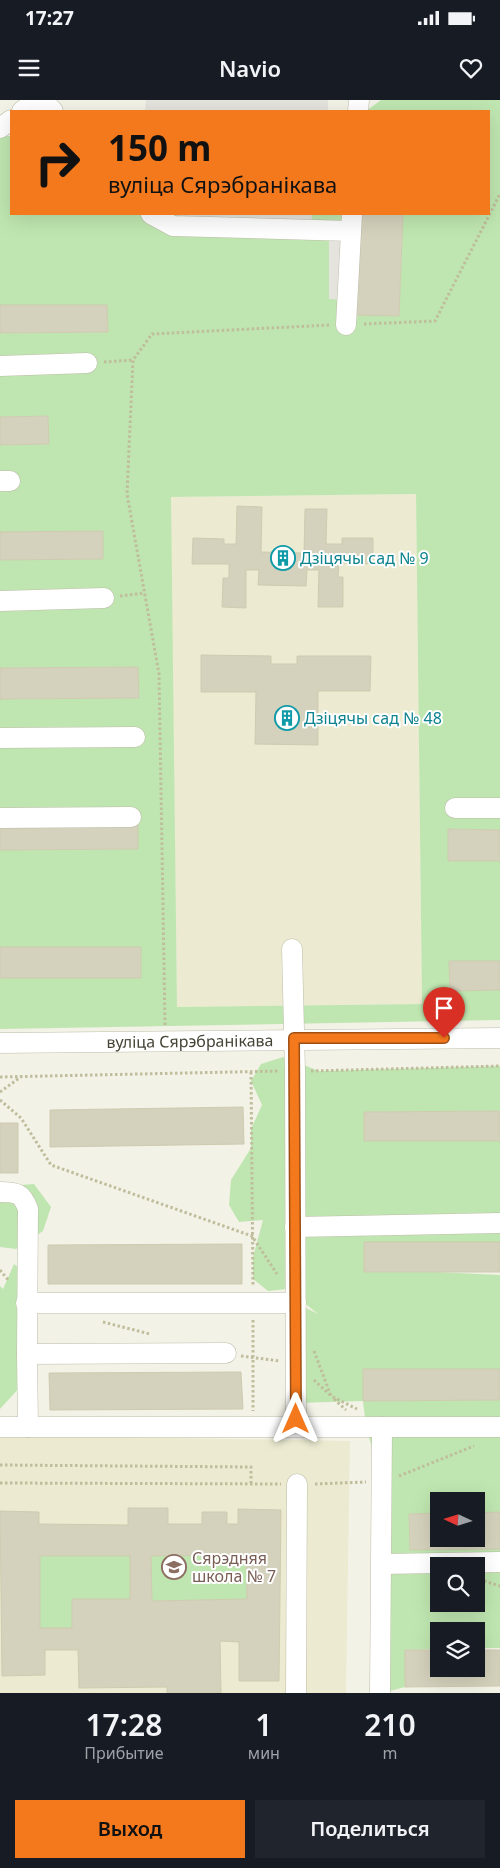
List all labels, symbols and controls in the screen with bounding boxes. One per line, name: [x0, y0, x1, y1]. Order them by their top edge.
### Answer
text: 17:27: [25, 5, 74, 31]
text: Navio: [219, 53, 281, 83]
icon: menu: [15, 54, 43, 82]
icon: heart: [457, 54, 485, 82]
text: 150 m: [108, 124, 211, 171]
icon: right: [25, 130, 90, 195]
text: вуліца Сярэбранікава: [108, 169, 337, 199]
building icon: Дзіцячы сад № 9: [270, 545, 296, 571]
place label: Дзіцячы сад № 9: [300, 547, 429, 569]
building icon: Дзіцячы сад № 48: [274, 705, 300, 731]
place label: Дзіцячы сад № 48: [304, 707, 442, 729]
pin: [423, 987, 465, 1038]
icon: arrive: [430, 994, 458, 1022]
street label: вуліца Сярэбранікава: [106, 1029, 274, 1053]
position arrow: [269, 1392, 321, 1444]
north arrow: [430, 1492, 485, 1548]
map controls: [430, 1492, 485, 1677]
place label: Сярэдняя школа № 7: [192, 1547, 276, 1587]
school or university icon: Сярэдняя школа № 7: [161, 1554, 187, 1580]
button: search: [430, 1557, 485, 1612]
button: layers: [430, 1622, 485, 1677]
text: 17:28: [85, 1704, 162, 1745]
text: 1: [255, 1704, 272, 1745]
text: 210: [364, 1704, 416, 1745]
text: Прибытие: [84, 1742, 164, 1764]
text: мин: [248, 1742, 280, 1764]
text: m: [382, 1742, 397, 1764]
button: Выход: [15, 1800, 245, 1858]
button: Поделиться: [255, 1800, 485, 1858]

